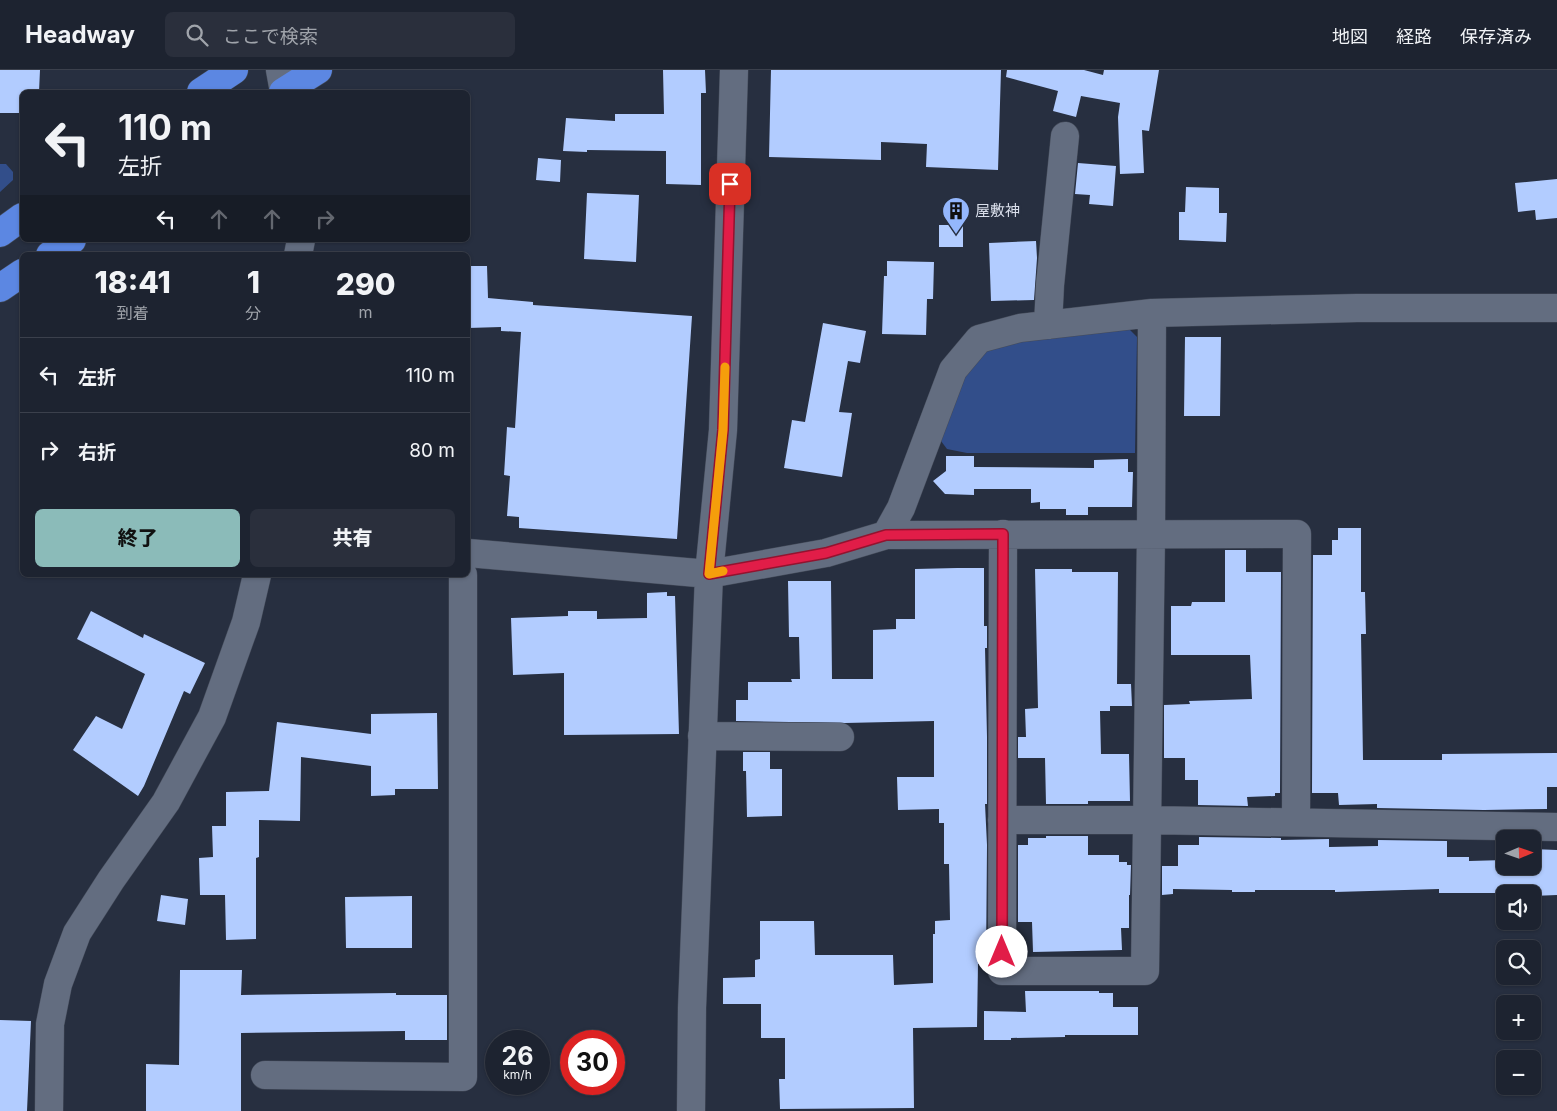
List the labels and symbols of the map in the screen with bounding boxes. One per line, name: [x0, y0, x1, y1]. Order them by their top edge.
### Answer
pin: [709, 163, 751, 205]
building icon: 屋敷神: [941, 196, 971, 235]
place label: 屋敷神: [975, 201, 1020, 220]
north arrow: [1496, 830, 1541, 875]
position arrow: [975, 925, 1027, 977]
speed limit sign: 30: [560, 1030, 625, 1095]

